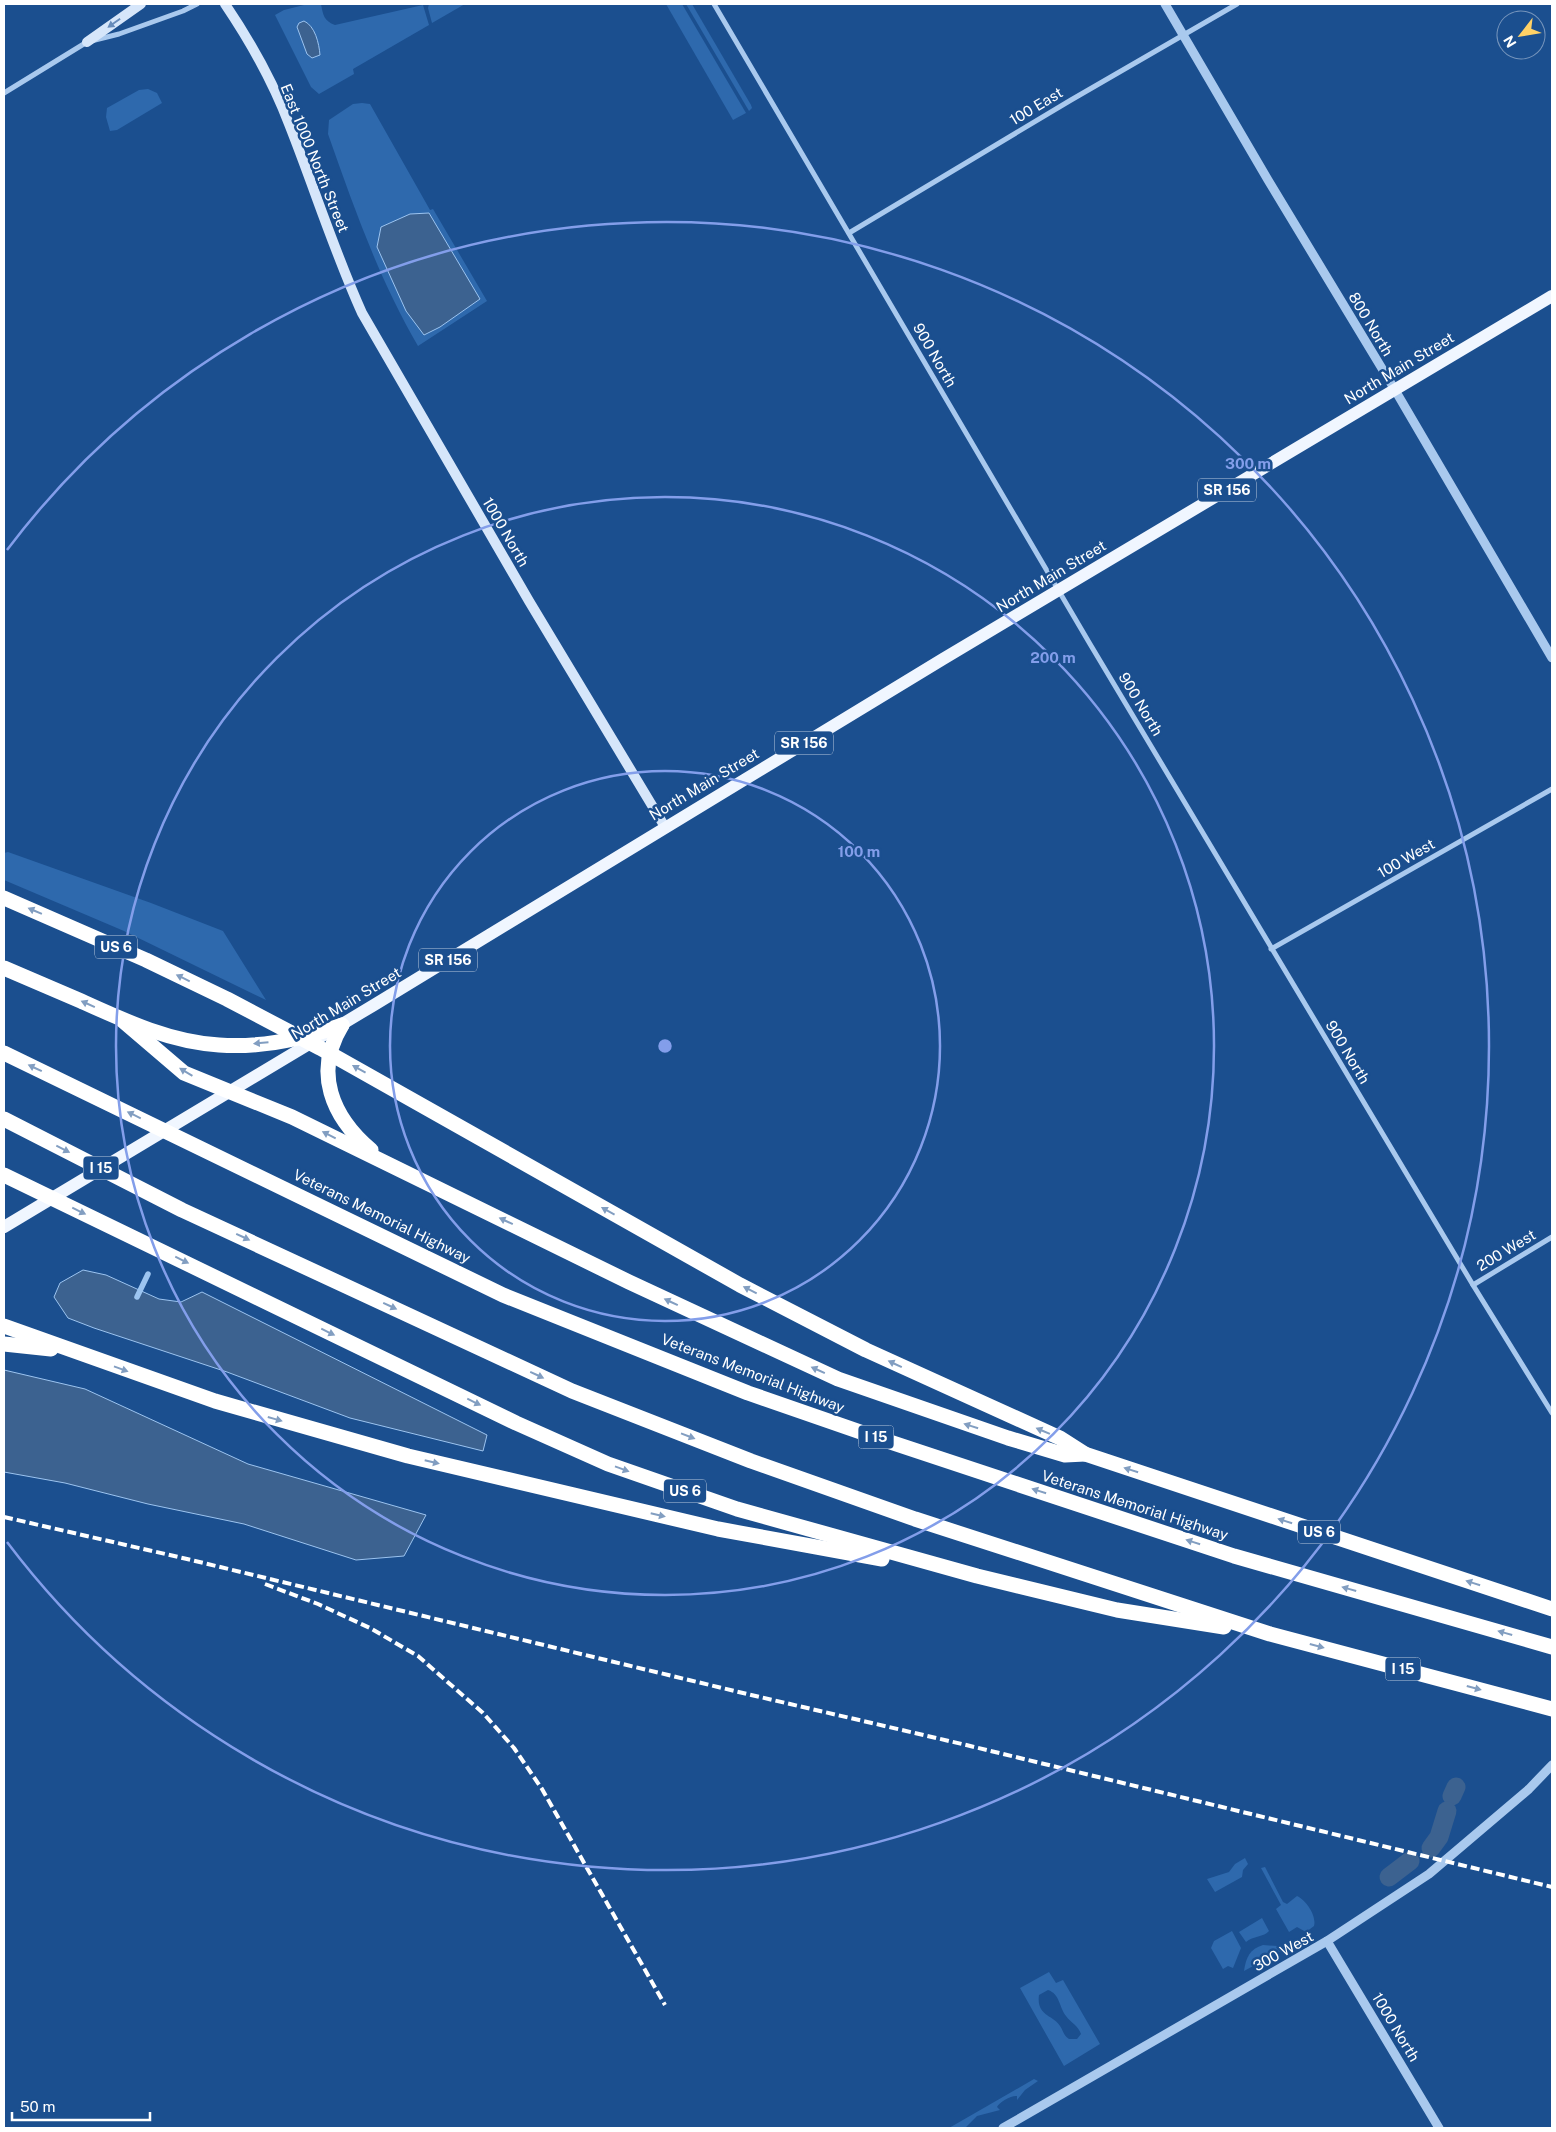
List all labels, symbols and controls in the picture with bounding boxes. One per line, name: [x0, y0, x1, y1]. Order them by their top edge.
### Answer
north arrow: [1496, 10, 1546, 60]
one-way arrow: [108, 18, 121, 28]
text: N: [1500, 33, 1520, 51]
street label: East 1000 North Street: [277, 81, 353, 235]
street label: 100 East: [1006, 84, 1066, 128]
street label: 800 North: [1345, 289, 1397, 359]
street label: 900 North: [910, 320, 960, 390]
street label: North Main Street: [1341, 328, 1457, 407]
text: 300 m: [1225, 455, 1271, 472]
road number: SR 156: [1198, 478, 1256, 502]
street label: 1000 North: [479, 494, 533, 570]
street label: North Main Street: [993, 536, 1109, 615]
text: 200 m: [1030, 649, 1076, 666]
street label: 900 North: [1115, 669, 1167, 739]
road number: SR 156: [775, 731, 833, 754]
street label: North Main Street: [646, 744, 762, 823]
street label: 100 West: [1374, 835, 1438, 881]
text: 100 m: [838, 843, 880, 860]
one-way arrow: [27, 907, 42, 915]
road number: US 6: [95, 936, 137, 959]
road number: SR 156: [419, 948, 477, 972]
street label: North Main Street: [288, 963, 404, 1042]
one-way arrow: [176, 973, 190, 981]
one-way arrow: [81, 1000, 95, 1008]
street label: 900 North: [1322, 1017, 1374, 1087]
centre of rings: [656, 1037, 674, 1055]
one-way arrow: [252, 1039, 268, 1047]
one-way arrow: [28, 1064, 43, 1072]
one-way arrow: [352, 1065, 365, 1074]
one-way arrow: [179, 1068, 192, 1077]
one-way arrow: [127, 1111, 141, 1119]
one-way arrow: [321, 1131, 336, 1139]
one-way arrow: [56, 1145, 70, 1153]
road number: I 15: [84, 1156, 118, 1180]
street label: Veterans Memorial Highway: [291, 1166, 473, 1266]
one-way arrow: [72, 1207, 86, 1215]
one-way arrow: [601, 1207, 615, 1215]
one-way arrow: [499, 1217, 514, 1225]
street label: 200 West: [1473, 1226, 1539, 1274]
one-way arrow: [235, 1233, 250, 1242]
one-way arrow: [175, 1257, 189, 1265]
one-way arrow: [742, 1286, 757, 1294]
one-way arrow: [664, 1298, 678, 1306]
one-way arrow: [383, 1302, 397, 1310]
one-way arrow: [321, 1328, 335, 1336]
street label: Veterans Memorial Highway: [659, 1330, 847, 1416]
one-way arrow: [888, 1359, 902, 1367]
one-way arrow: [114, 1365, 129, 1373]
one-way arrow: [811, 1366, 825, 1374]
one-way arrow: [530, 1371, 544, 1379]
one-way arrow: [467, 1399, 481, 1407]
one-way arrow: [268, 1415, 283, 1423]
one-way arrow: [963, 1422, 978, 1429]
road number: I 15: [858, 1425, 894, 1448]
one-way arrow: [1036, 1426, 1050, 1434]
one-way arrow: [680, 1433, 695, 1440]
one-way arrow: [424, 1458, 439, 1466]
one-way arrow: [1123, 1465, 1138, 1473]
one-way arrow: [615, 1466, 630, 1473]
street label: Veterans Memorial Highway: [1040, 1467, 1230, 1543]
road number: US 6: [664, 1480, 706, 1502]
one-way arrow: [1031, 1487, 1046, 1495]
one-way arrow: [651, 1511, 666, 1519]
one-way arrow: [1278, 1516, 1293, 1524]
road number: US 6: [1298, 1520, 1340, 1544]
one-way arrow: [1186, 1538, 1201, 1546]
one-way arrow: [1465, 1579, 1480, 1586]
one-way arrow: [1342, 1584, 1357, 1592]
one-way arrow: [1498, 1629, 1513, 1637]
one-way arrow: [1310, 1642, 1325, 1650]
road number: I 15: [1386, 1658, 1420, 1680]
one-way arrow: [1467, 1684, 1482, 1692]
street label: 300 West: [1250, 1927, 1316, 1974]
street label: 1000 North: [1369, 1990, 1423, 2064]
scale bar: [12, 2090, 150, 2122]
text: 50 m: [20, 2098, 55, 2115]

